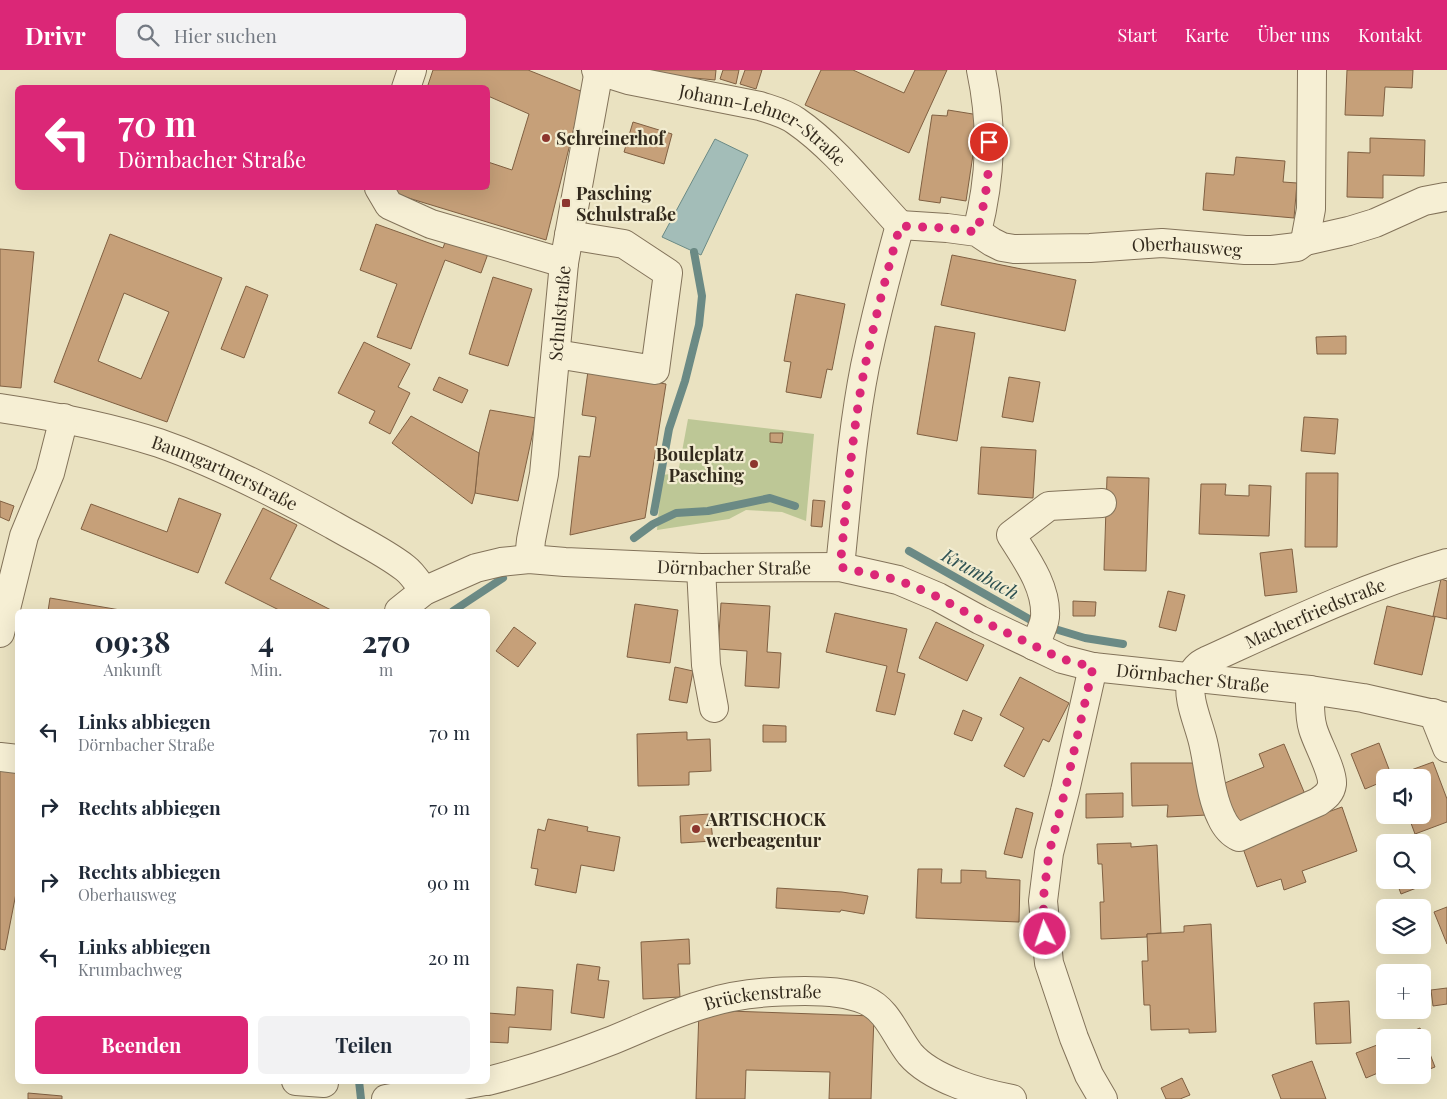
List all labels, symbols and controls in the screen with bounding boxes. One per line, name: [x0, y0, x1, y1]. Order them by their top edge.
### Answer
search box: [116, 13, 466, 58]
text: Drivr: [25, 19, 86, 51]
icon: search: [134, 21, 162, 49]
text: Hier suchen: [174, 22, 277, 48]
text: Start: [1117, 23, 1157, 47]
text: Karte: [1185, 23, 1229, 47]
text: Über uns: [1257, 23, 1330, 47]
text: Kontakt: [1358, 23, 1422, 47]
street label: Johann-Lehner-Straße: [676, 78, 852, 171]
text: 70 m: [118, 99, 196, 146]
icon: left: [35, 105, 100, 170]
pin: [968, 121, 1010, 163]
place label: Schreinerhof: [556, 126, 666, 150]
icon: arrive: [975, 128, 1003, 156]
marker: Schreinerhof: [540, 132, 552, 144]
text: Dörnbacher Straße: [118, 144, 306, 174]
place label: Pasching Schulstraße: [576, 181, 676, 226]
marker: Pasching Schulstraße: [560, 197, 572, 209]
street label: Oberhausweg: [1131, 231, 1244, 262]
street label: Schulstraße: [543, 264, 576, 362]
street label: Baumgartnerstraße: [149, 429, 302, 516]
place label: Bouleplatz Pasching: [656, 442, 744, 487]
marker: Bouleplatz Pasching: [748, 458, 760, 470]
water label: Krumbach: [937, 541, 1024, 605]
street label: Dörnbacher Straße: [656, 554, 811, 580]
street label: Macherfriedstraße: [1241, 572, 1389, 654]
text: 09:38: [94, 621, 171, 661]
text: 4: [258, 621, 274, 661]
text: 270: [362, 621, 411, 661]
street label: Dörnbacher Straße: [1115, 658, 1271, 698]
text: Ankunft: [103, 659, 162, 680]
text: Min.: [250, 659, 282, 680]
text: m: [379, 659, 393, 680]
text: Links abbiegen: [78, 708, 211, 734]
icon: left: [35, 718, 63, 746]
text: 70 m: [429, 719, 470, 745]
text: Dörnbacher Straße: [78, 734, 215, 755]
map controls: [1376, 769, 1431, 1084]
button: sound: [1376, 769, 1431, 824]
icon: right: [35, 793, 63, 821]
text: Rechts abbiegen: [78, 794, 221, 820]
text: 70 m: [429, 794, 470, 820]
place label: ARTISCHOCK werbeagentur: [705, 807, 827, 852]
marker: ARTISCHOCK werbeagentur: [690, 823, 702, 835]
button: search: [1376, 834, 1431, 889]
text: Rechts abbiegen: [78, 858, 221, 884]
icon: right: [35, 868, 63, 896]
text: 90 m: [427, 869, 470, 895]
text: Oberhausweg: [78, 884, 176, 905]
button: layers: [1376, 899, 1431, 954]
position arrow: [1018, 907, 1070, 959]
text: Links abbiegen: [78, 933, 211, 959]
icon: left: [35, 943, 63, 971]
text: 20 m: [428, 944, 470, 970]
text: Krumbachweg: [78, 959, 182, 980]
button: +: [1376, 964, 1431, 1019]
street label: Brückenstraße: [701, 979, 822, 1016]
button: Beenden: [35, 1016, 248, 1074]
button: Teilen: [258, 1016, 470, 1074]
button: −: [1376, 1029, 1431, 1084]

